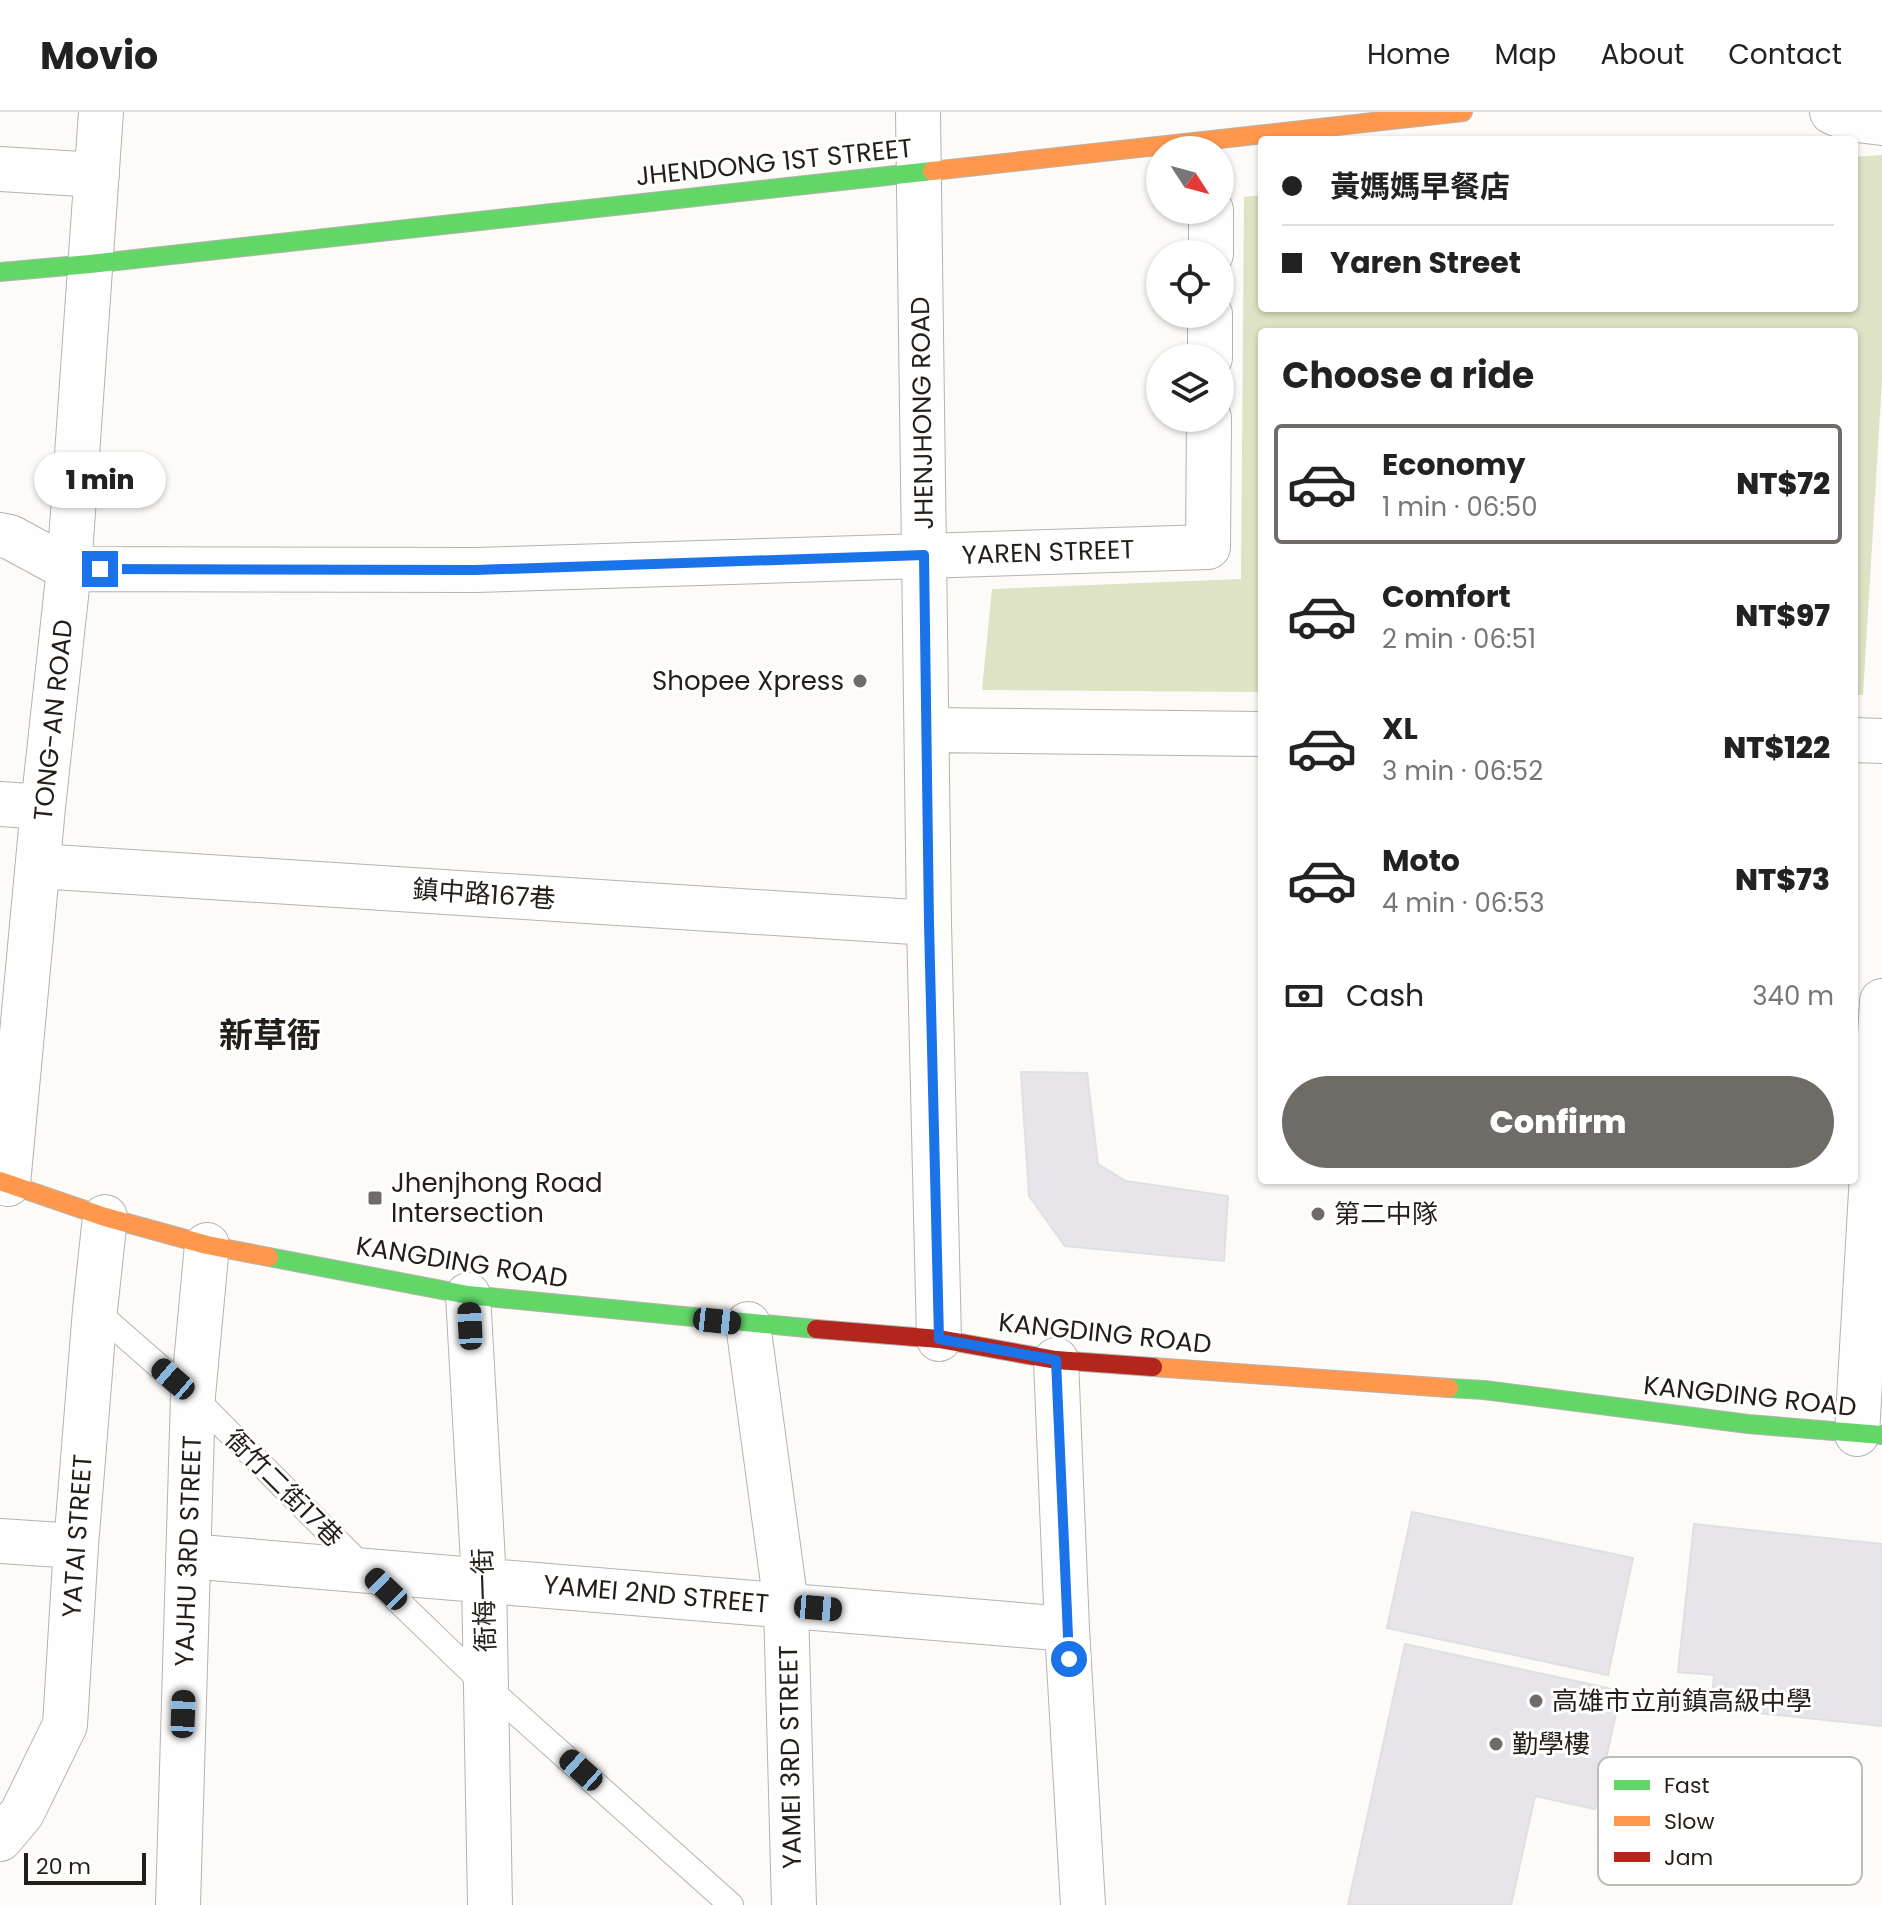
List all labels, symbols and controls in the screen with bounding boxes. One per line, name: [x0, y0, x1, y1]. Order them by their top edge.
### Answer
text: Movio: [40, 29, 158, 82]
text: Home: [1367, 35, 1450, 74]
text: Map: [1494, 35, 1556, 74]
text: About: [1600, 35, 1684, 74]
text: Contact: [1728, 35, 1842, 74]
street label: JHENDONG 1ST STREET: [634, 130, 914, 194]
north arrow: [1146, 136, 1234, 224]
map controls: [1146, 136, 1234, 432]
text: 黃媽媽早餐店: [1330, 165, 1510, 208]
button: locate: [1146, 240, 1234, 328]
text: Yaren Street: [1330, 241, 1521, 284]
street label: JHENJHONG ROAD: [902, 296, 942, 530]
button: layers: [1146, 344, 1234, 432]
text: Choose a ride: [1282, 350, 1534, 401]
text: Economy: [1382, 443, 1526, 486]
icon: car: [1286, 448, 1358, 520]
callout: 1 min: [34, 453, 166, 509]
text: 1 min: [66, 462, 134, 498]
text: NT$72: [1736, 462, 1830, 505]
text: 1 min · 06:50: [1382, 489, 1538, 525]
street label: YAREN STREET: [961, 531, 1135, 573]
route end: [82, 551, 118, 587]
text: Comfort: [1382, 575, 1511, 618]
icon: car: [1286, 580, 1358, 652]
text: NT$97: [1735, 594, 1830, 637]
street label: TONG-AN ROAD: [25, 618, 81, 822]
text: 2 min · 06:51: [1382, 621, 1536, 657]
place label: Shopee Xpress: [652, 663, 844, 699]
marker: Shopee Xpress: [851, 672, 869, 690]
text: XL: [1382, 707, 1418, 750]
icon: car: [1286, 712, 1358, 784]
text: NT$122: [1723, 726, 1830, 769]
text: 3 min · 06:52: [1382, 753, 1543, 789]
text: Moto: [1382, 839, 1460, 882]
icon: car: [1286, 844, 1358, 916]
text: NT$73: [1735, 858, 1830, 901]
street label: 鎮中路167巷: [411, 871, 557, 917]
text: 4 min · 06:53: [1382, 885, 1545, 921]
icon: cash: [1282, 974, 1326, 1018]
text: Cash: [1346, 974, 1424, 1017]
text: 340 m: [1752, 978, 1834, 1014]
district label: 新草衙: [219, 1011, 321, 1059]
button: Confirm: [1282, 1076, 1834, 1168]
place label: Jhenjhong Road Intersection: [391, 1165, 603, 1231]
marker: Jhenjhong Road Intersection: [366, 1189, 384, 1207]
place label: 第二中隊: [1334, 1196, 1438, 1232]
marker: 第二中隊: [1309, 1205, 1327, 1223]
street label: KANGDING ROAD: [354, 1227, 570, 1297]
car: [457, 1301, 483, 1351]
street label: KANGDING ROAD: [997, 1304, 1213, 1362]
car: [692, 1307, 742, 1335]
car: [147, 1354, 199, 1404]
street label: KANGDING ROAD: [1642, 1367, 1858, 1425]
street label: 衙竹二街17巷: [217, 1421, 351, 1555]
street label: YAJHU 3RD STREET: [166, 1435, 210, 1667]
street label: YATAI STREET: [53, 1453, 101, 1619]
street label: 衙梅一街: [464, 1547, 504, 1653]
car: [360, 1564, 412, 1614]
street label: YAMEI 2ND STREET: [542, 1566, 770, 1622]
car: [793, 1594, 843, 1622]
route start: [1051, 1641, 1087, 1677]
street label: YAMEI 3RD STREET: [770, 1645, 810, 1869]
place label: 高雄市立前鎮高級中學: [1552, 1683, 1812, 1719]
car: [170, 1690, 196, 1738]
marker: 高雄市立前鎮高級中學: [1527, 1692, 1545, 1710]
place label: 勤學樓: [1512, 1726, 1590, 1762]
marker: 勤學樓: [1487, 1735, 1505, 1753]
car: [555, 1745, 607, 1795]
legend: [1598, 1757, 1862, 1885]
text: Fast: [1664, 1770, 1709, 1801]
text: Slow: [1664, 1806, 1714, 1837]
text: Jam: [1664, 1842, 1713, 1873]
scale bar: [24, 1849, 146, 1885]
text: 20 m: [36, 1851, 91, 1882]

